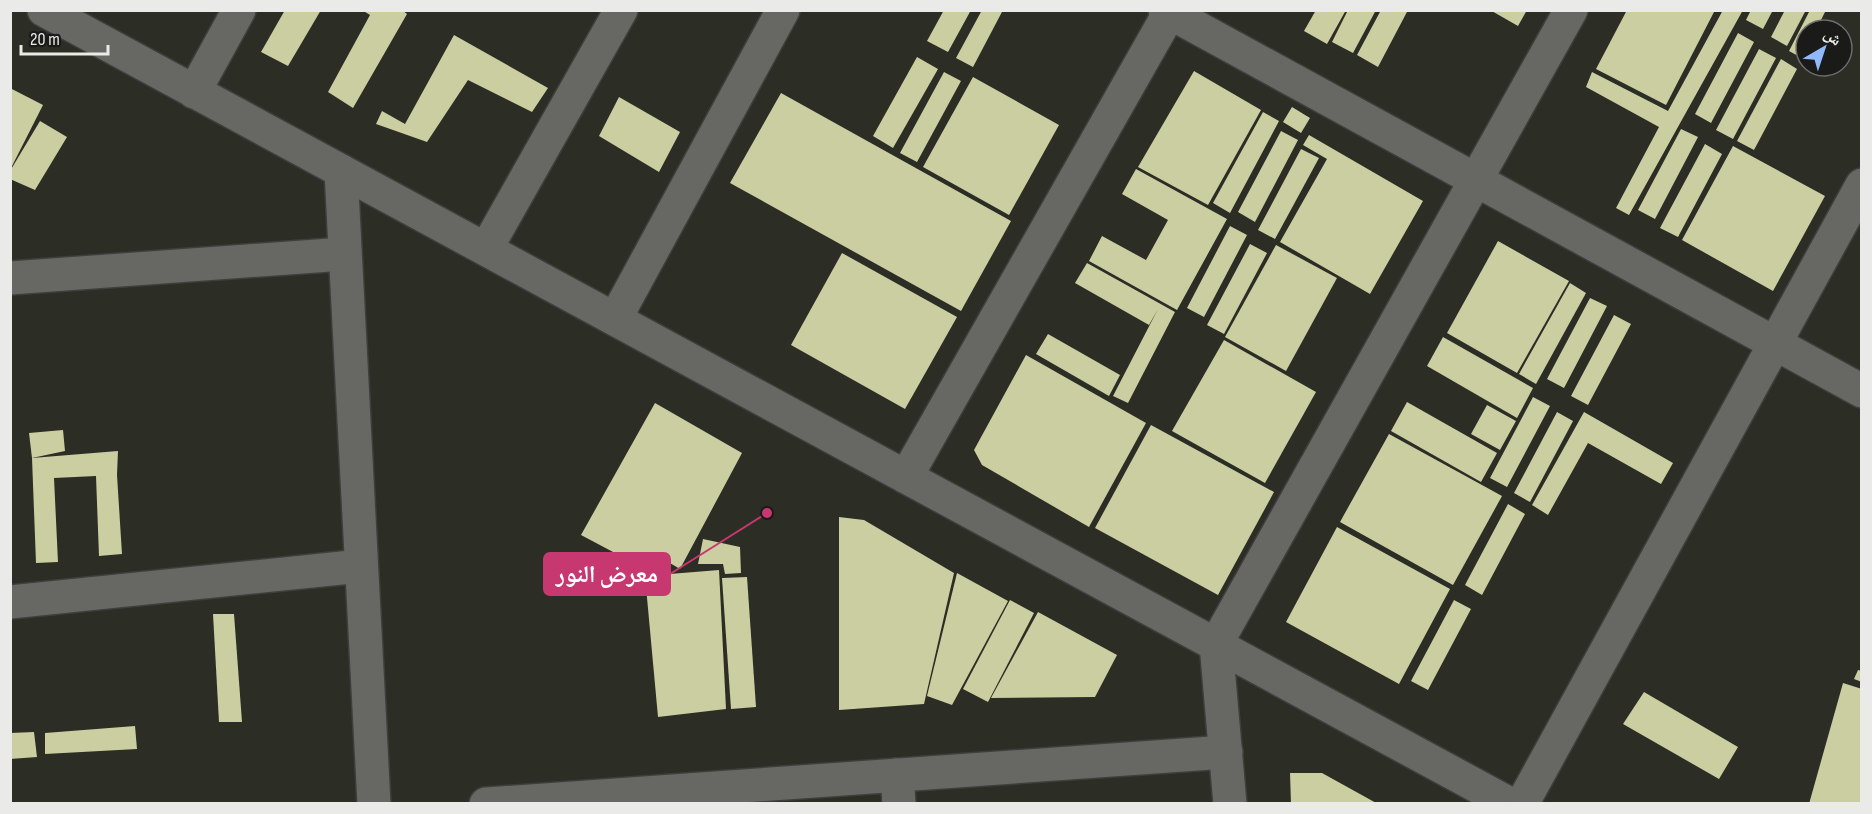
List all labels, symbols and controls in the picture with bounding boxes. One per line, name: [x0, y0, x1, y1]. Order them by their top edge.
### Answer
scale bar: [21, 18, 108, 56]
north arrow: [1794, 18, 1854, 78]
text: ش: [1820, 25, 1845, 50]
text: 20 m: [30, 29, 60, 50]
callout: معرض النور: [544, 553, 670, 595]
text: معرض النور: [555, 560, 658, 589]

